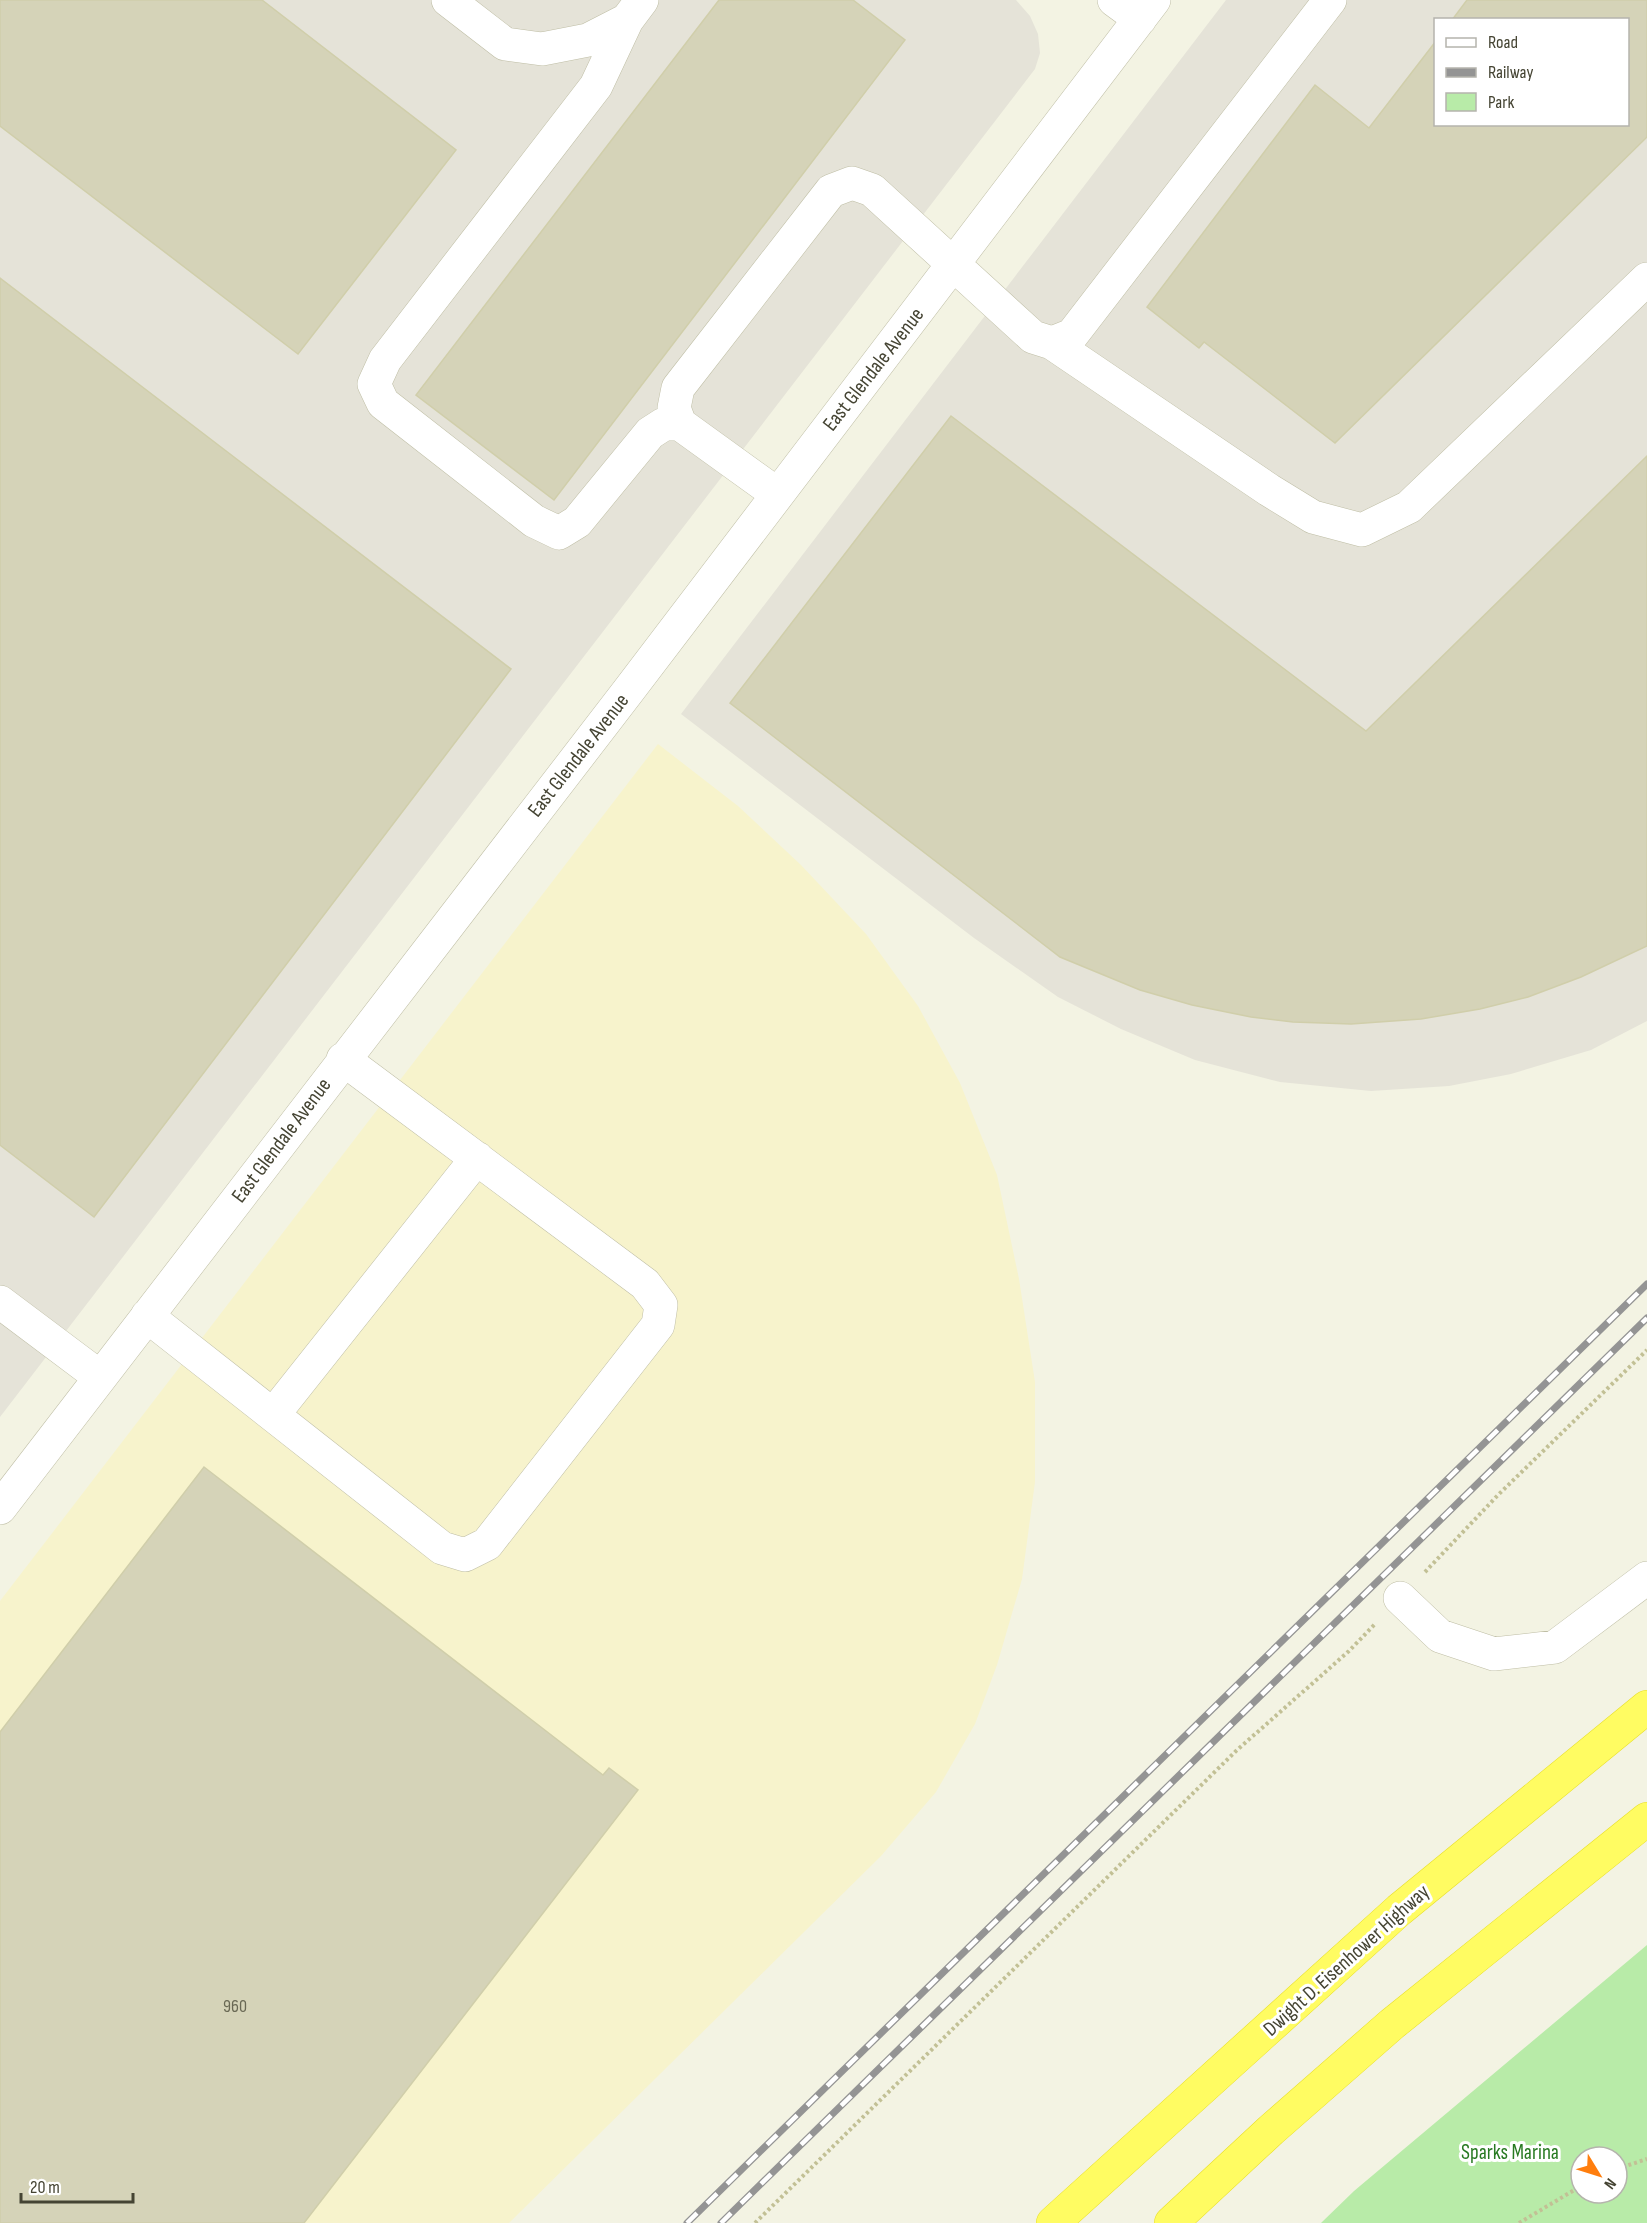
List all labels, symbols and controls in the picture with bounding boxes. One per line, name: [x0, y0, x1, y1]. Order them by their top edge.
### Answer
legend: [1434, 18, 1629, 126]
text: Road: [1488, 32, 1518, 53]
text: Railway: [1488, 62, 1533, 83]
text: Park: [1488, 92, 1514, 113]
street label: East Glendale Avenue: [818, 303, 929, 436]
street label: East Glendale Avenue: [523, 689, 634, 822]
street label: East Glendale Avenue: [226, 1073, 336, 1207]
street label: Dwight D. Eisenhower Highway: [1258, 1879, 1434, 2041]
house number: 960: [223, 1996, 247, 2017]
park label: Sparks Marina: [1461, 2140, 1559, 2165]
north arrow: [1569, 2145, 1629, 2205]
scale bar: [21, 2166, 134, 2204]
text: N: [1600, 2174, 1620, 2193]
text: 20 m: [30, 2177, 60, 2198]

